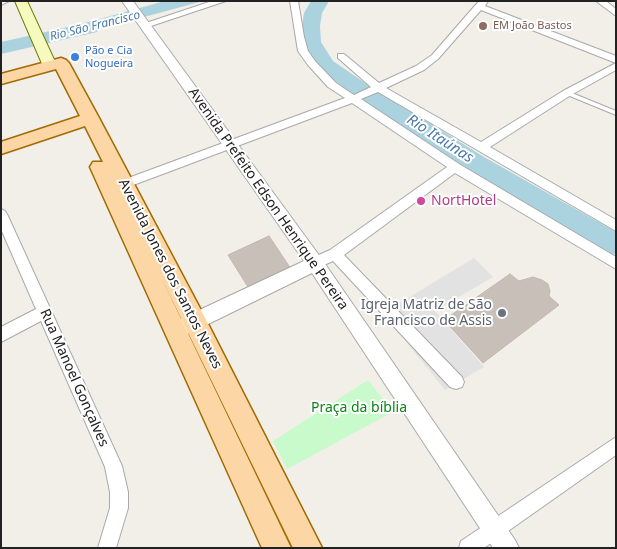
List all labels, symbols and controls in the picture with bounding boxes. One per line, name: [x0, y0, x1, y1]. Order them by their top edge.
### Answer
water label: Rio São Francisco: [48, 8, 142, 44]
place label: EM João Bastos: [493, 19, 572, 33]
marker: EM João Bastos: [477, 20, 489, 32]
place label: Pão e Cia Nogueira: [85, 44, 133, 70]
marker: Pão e Cia Nogueira: [69, 51, 81, 63]
street label: Avenida Prefeito Edson Henrique Pereira: [184, 85, 352, 313]
water label: Rio Itaúnas: [403, 111, 477, 167]
street label: Avenida Jones dos Santos Neves: [115, 176, 225, 372]
place label: NortHotel: [431, 193, 496, 209]
marker: NortHotel: [415, 195, 427, 207]
place label: Igreja Matriz de São Francisco de Assis: [361, 297, 492, 330]
street label: Rua Manoel Gonçalves: [36, 307, 112, 449]
marker: Igreja Matriz de São Francisco de Assis: [496, 307, 508, 319]
park label: Praça da bíblia: [311, 400, 407, 416]

